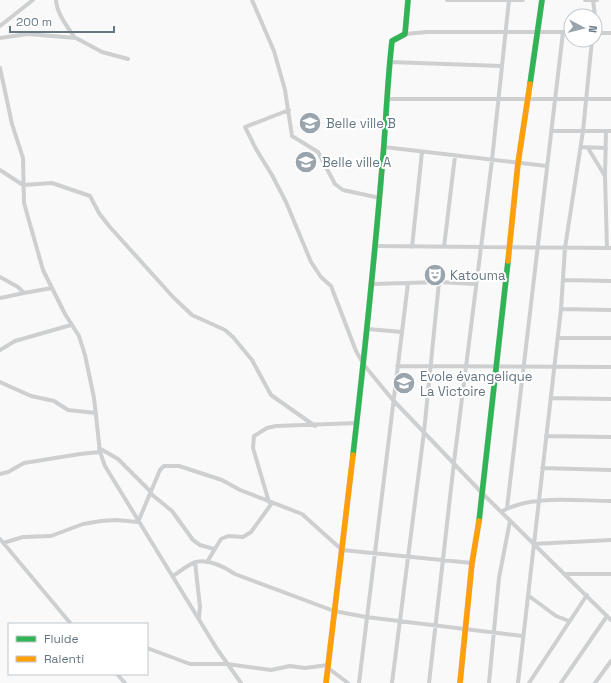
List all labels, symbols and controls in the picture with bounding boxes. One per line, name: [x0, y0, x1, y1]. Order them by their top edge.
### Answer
scale bar: [10, 8, 114, 34]
north arrow: [563, 8, 603, 48]
text: 200 m: [16, 14, 52, 30]
text: N: [586, 25, 600, 34]
school or university icon: Belle ville B: [297, 110, 323, 136]
place label: Belle ville B: [326, 115, 396, 132]
school or university icon: Belle ville A: [293, 149, 319, 175]
place label: Belle ville A: [322, 154, 391, 171]
theatre icon: Katouma: [422, 262, 448, 288]
place label: Katouma: [450, 267, 506, 284]
place label: Evole évangelique La Victoire: [420, 368, 532, 400]
school or university icon: Evole évangelique La Victoire: [391, 370, 417, 396]
legend: [8, 623, 148, 675]
text: Fluide: [44, 631, 79, 647]
text: Ralenti: [44, 651, 84, 667]

